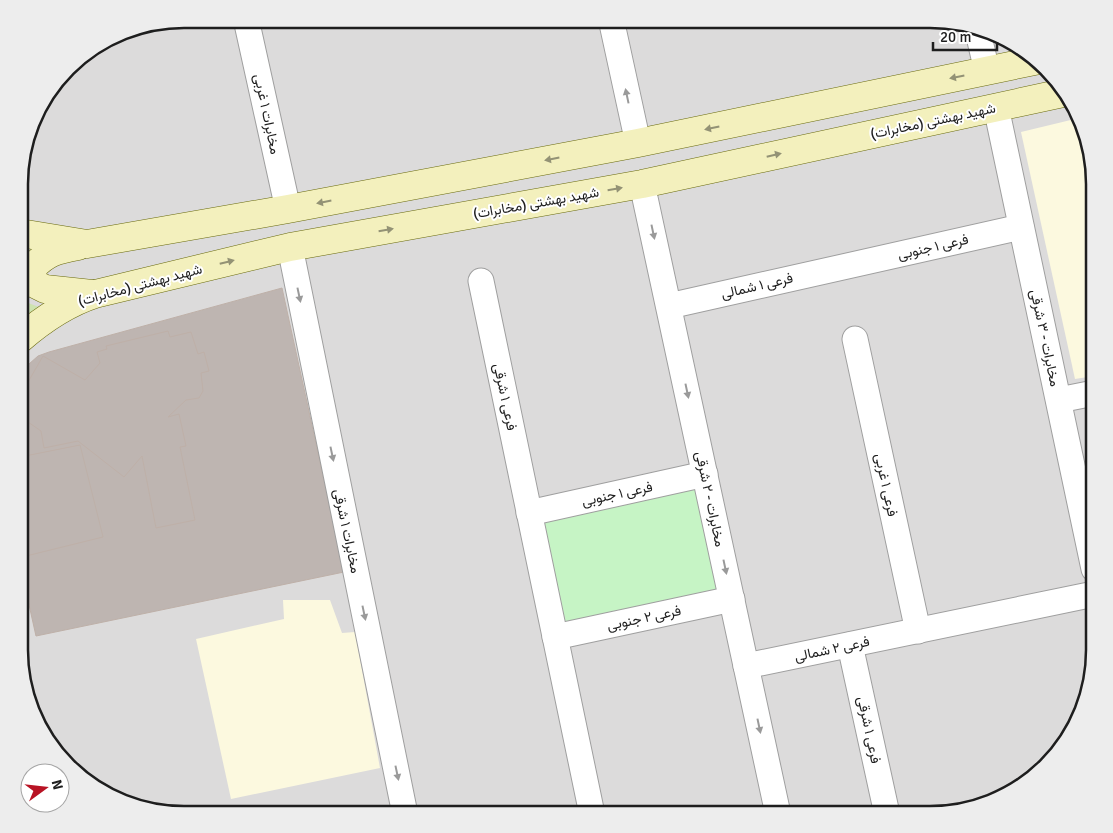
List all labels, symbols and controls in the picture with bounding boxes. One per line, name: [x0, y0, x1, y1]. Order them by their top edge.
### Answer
scale bar: [933, 20, 997, 52]
text: 20 m: [940, 28, 971, 46]
street label: مخابرات ۱ غربی: [250, 72, 284, 156]
one-way arrow: [949, 73, 964, 81]
one-way arrow: [623, 88, 631, 104]
street label: شهید بهشتی (مخابرات): [869, 99, 997, 143]
one-way arrow: [704, 124, 719, 132]
one-way arrow: [766, 151, 781, 159]
one-way arrow: [544, 156, 560, 164]
street label: شهید بهشتی (مخابرات): [472, 184, 600, 222]
one-way arrow: [607, 185, 623, 193]
one-way arrow: [315, 199, 331, 207]
one-way arrow: [649, 224, 657, 240]
one-way arrow: [378, 226, 393, 234]
street label: فرعی ۱ جنوبی: [896, 231, 970, 263]
one-way arrow: [219, 258, 234, 266]
street label: شهید بهشتی (مخابرات): [76, 260, 204, 310]
street label: فرعی ۱ شمالی: [719, 269, 795, 303]
one-way arrow: [296, 287, 304, 303]
street label: مخابرات - ۳ شرقی: [1026, 288, 1064, 388]
street label: فرعی ۱ شرقی: [490, 362, 520, 432]
one-way arrow: [683, 383, 691, 398]
one-way arrow: [328, 447, 336, 462]
street label: مخابرات - ۲ شرقی: [692, 450, 728, 548]
street label: فرعی ۱ غربی: [871, 452, 901, 518]
street label: فرعی ۱ جنوبی: [580, 478, 654, 510]
street label: مخابرات ۱ شرقی: [330, 487, 364, 575]
one-way arrow: [721, 559, 729, 574]
street label: فرعی ۲ جنوبی: [605, 602, 683, 634]
one-way arrow: [361, 606, 369, 622]
street label: فرعی ۲ شمالی: [793, 633, 871, 665]
street label: فرعی ۱ شرقی: [854, 695, 884, 765]
one-way arrow: [755, 718, 763, 733]
north arrow: [20, 763, 70, 813]
one-way arrow: [393, 765, 401, 780]
text: N: [48, 778, 67, 792]

